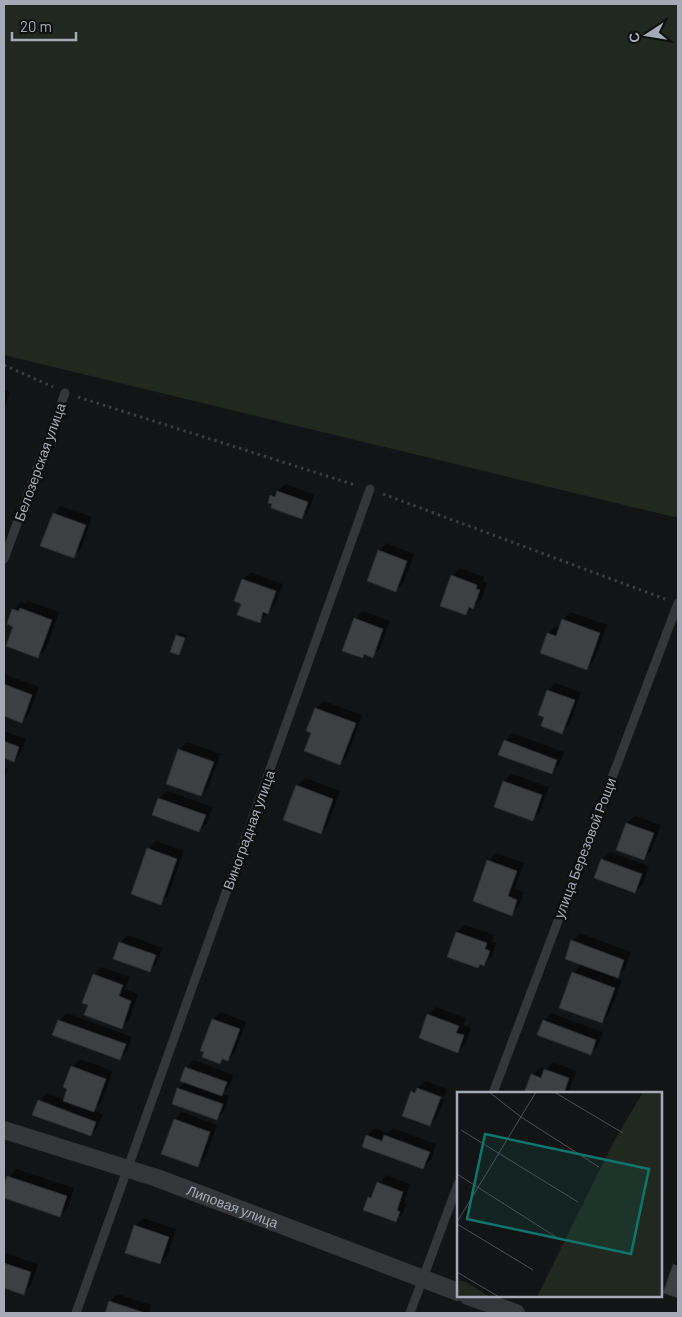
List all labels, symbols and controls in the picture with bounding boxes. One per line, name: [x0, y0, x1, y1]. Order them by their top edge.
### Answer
scale bar: [12, 10, 76, 42]
north arrow: [622, 10, 672, 60]
text: 20 m: [20, 17, 52, 35]
text: С: [624, 31, 643, 45]
street label: Белозерская улица: [10, 400, 69, 523]
street label: Виноградная улица: [219, 768, 278, 892]
street label: улица Березовой Рощи: [550, 775, 619, 920]
inset map: [457, 1092, 662, 1297]
street label: Липовая улица: [185, 1181, 281, 1231]

